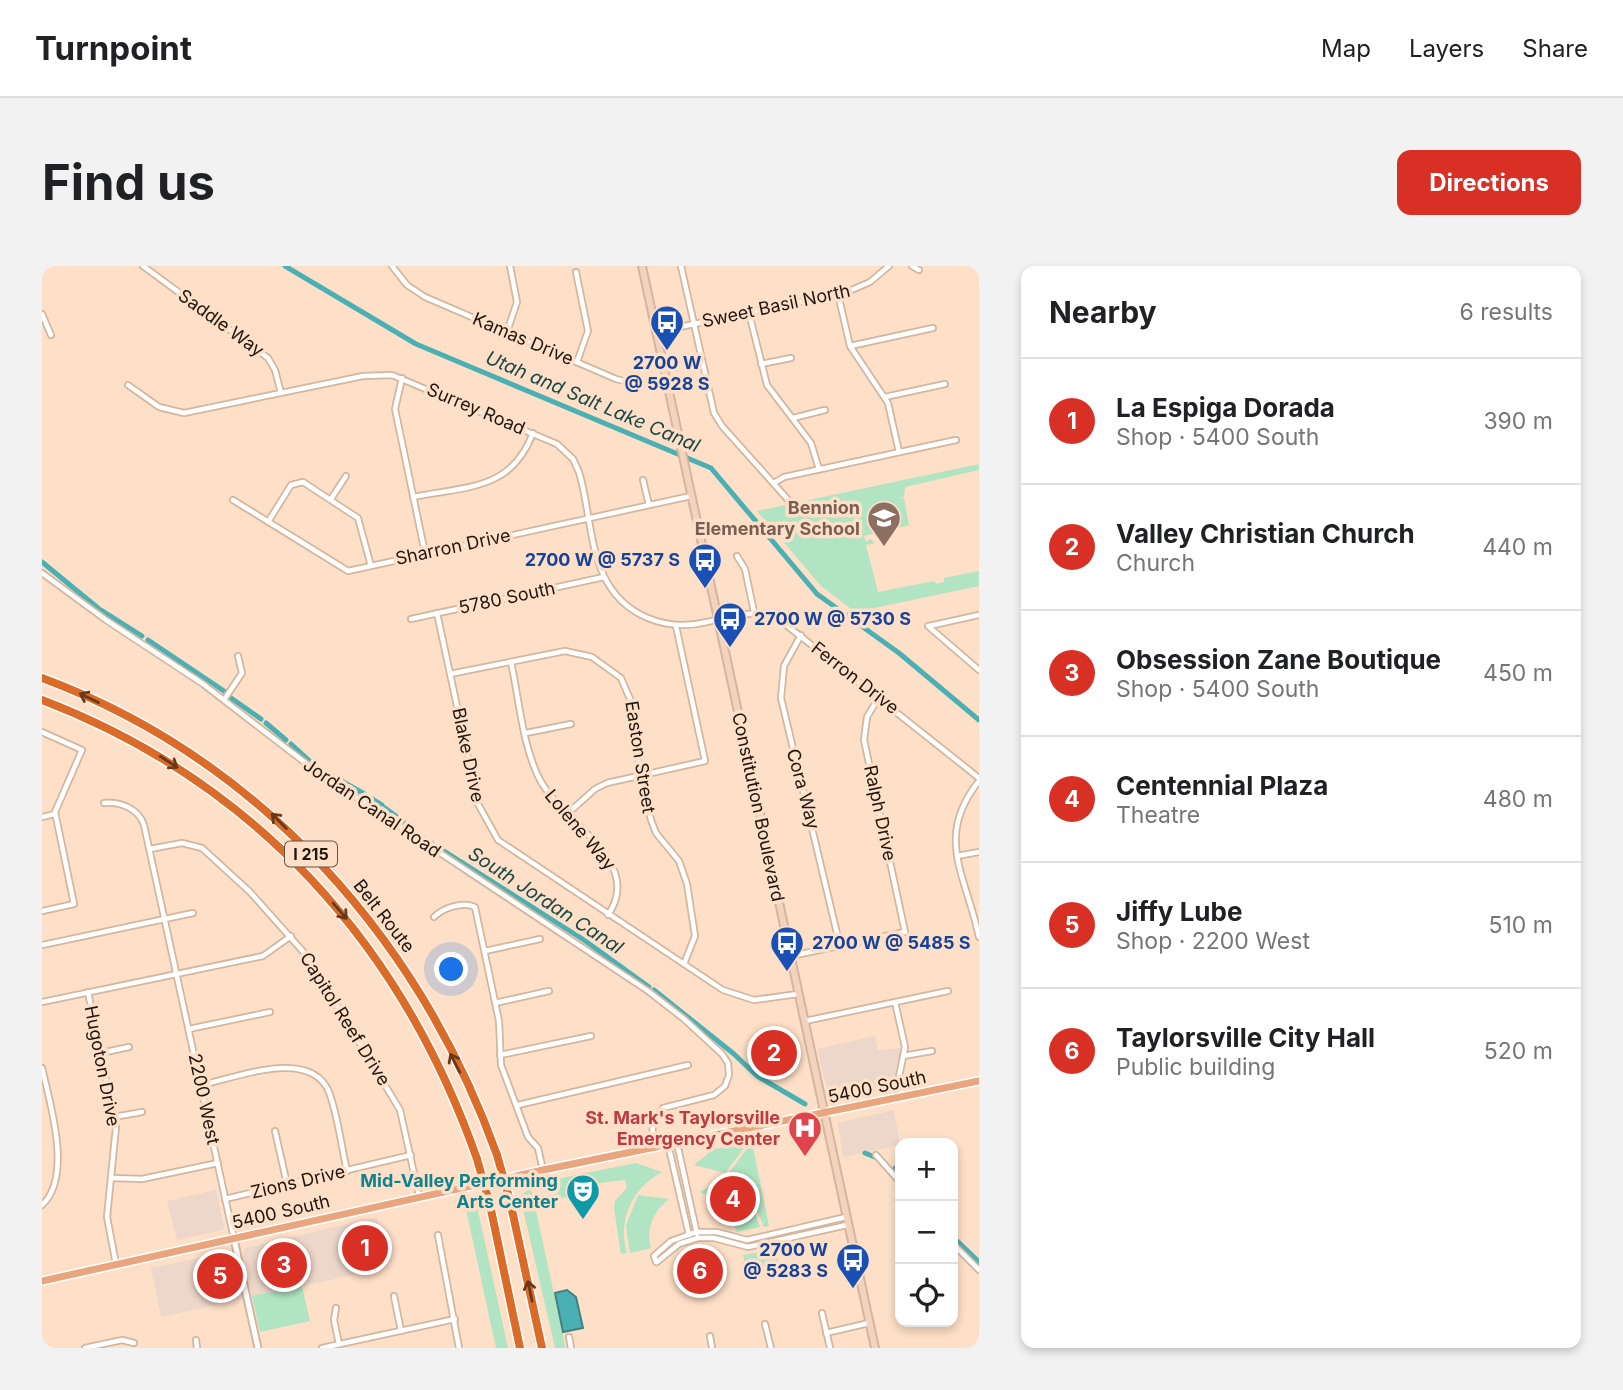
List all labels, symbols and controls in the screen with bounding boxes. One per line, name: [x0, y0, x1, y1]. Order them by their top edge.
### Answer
text: Turnpoint: [35, 28, 192, 68]
text: Map: [1321, 34, 1371, 63]
text: Layers: [1409, 34, 1484, 63]
text: Share: [1522, 34, 1588, 63]
button: Directions: [1397, 150, 1581, 215]
text: Find us: [42, 153, 215, 212]
street label: Sweet Basil North: [700, 280, 852, 331]
street label: Saddle Way: [175, 285, 268, 361]
text: Nearby: [1049, 294, 1157, 330]
text: 6 results: [1459, 298, 1553, 326]
bus stop icon: 2700 W @ 5928 S: [648, 303, 686, 352]
street label: Kamas Drive: [470, 308, 577, 369]
water label: Utah and Salt Lake Canal: [482, 346, 704, 457]
place label: 2700 W @ 5928 S: [625, 352, 710, 394]
street label: Surrey Road: [424, 378, 528, 439]
text: La Espiga Dorada: [1116, 392, 1335, 423]
text: 1: [1067, 407, 1077, 435]
text: 390 m: [1483, 407, 1553, 435]
text: Shop · 5400 South: [1116, 423, 1319, 451]
place label: Bennion Elementary School: [695, 497, 860, 539]
school or university icon: Bennion Elementary School: [865, 499, 903, 548]
text: Valley Christian Church: [1116, 518, 1415, 549]
street label: Sharron Drive: [393, 524, 512, 569]
text: 2: [1065, 533, 1079, 561]
text: 440 m: [1482, 533, 1553, 561]
bus stop icon: 2700 W @ 5737 S: [686, 541, 724, 590]
place label: 2700 W @ 5737 S: [525, 549, 680, 570]
text: Church: [1116, 549, 1195, 577]
street label: 5780 South: [457, 577, 557, 618]
bus stop icon: 2700 W @ 5730 S: [711, 600, 749, 649]
place label: 2700 W @ 5730 S: [754, 608, 911, 629]
street label: Ferron Drive: [807, 637, 903, 718]
text: Obsession Zane Boutique: [1116, 644, 1441, 675]
text: 3: [1065, 659, 1079, 687]
text: 450 m: [1483, 659, 1553, 687]
text: Shop · 5400 South: [1116, 675, 1319, 703]
one-way arrow: [79, 690, 100, 704]
street label: Easton Street: [621, 699, 660, 815]
street label: Blake Drive: [448, 706, 489, 804]
street label: Constitution Boulevard: [728, 710, 789, 903]
street label: Cora Way: [783, 746, 824, 832]
street label: Jordan Canal Road: [300, 754, 445, 861]
one-way arrow: [159, 755, 178, 770]
street label: Ralph Drive: [860, 763, 901, 863]
text: Centennial Plaza: [1116, 770, 1328, 801]
street label: Lolene Way: [541, 785, 620, 874]
text: 4: [1064, 785, 1080, 813]
text: 480 m: [1483, 785, 1553, 813]
text: Theatre: [1116, 801, 1200, 829]
one-way arrow: [270, 813, 287, 830]
road number: I 215: [285, 842, 337, 866]
water label: South Jordan Canal: [464, 842, 628, 959]
street label: Belt Route: [349, 875, 419, 956]
text: Jiffy Lube: [1116, 896, 1242, 927]
one-way arrow: [332, 902, 348, 920]
text: 5: [1065, 911, 1079, 939]
text: 510 m: [1489, 911, 1553, 939]
bus stop icon: 2700 W @ 5485 S: [768, 924, 806, 973]
text: Shop · 2200 West: [1116, 927, 1310, 955]
place label: 2700 W @ 5485 S: [812, 932, 971, 953]
street label: Capitol Reef Drive: [296, 948, 395, 1089]
your location: [434, 952, 468, 986]
street label: Hugoton Drive: [80, 1004, 125, 1128]
text: Taylorsville City Hall: [1116, 1022, 1375, 1053]
pin: 2: [751, 1027, 797, 1079]
text: 6: [1065, 1037, 1079, 1065]
text: 520 m: [1484, 1037, 1553, 1065]
street label: 2200 West: [185, 1052, 224, 1146]
one-way arrow: [448, 1053, 462, 1074]
text: Public building: [1116, 1053, 1275, 1081]
street label: 5400 South: [826, 1066, 928, 1107]
place label: St. Mark's Taylorsville Emergency Center: [585, 1107, 780, 1149]
hospital icon: St. Mark's Taylorsville Emergency Center: [786, 1109, 824, 1158]
map controls: [895, 1138, 958, 1327]
button: +: [895, 1138, 958, 1201]
street label: Zions Drive: [249, 1160, 347, 1203]
place label: Mid-Valley Performing Arts Center: [360, 1170, 558, 1212]
theatre icon: Mid-Valley Performing Arts Center: [564, 1172, 602, 1221]
pin: 4: [710, 1173, 756, 1225]
street label: 5400 South: [230, 1190, 332, 1233]
button: −: [895, 1201, 958, 1264]
pin: 1: [342, 1222, 388, 1274]
pin: 3: [261, 1239, 307, 1291]
place label: 2700 W @ 5283 S: [743, 1239, 828, 1281]
bus stop icon: 2700 W @ 5283 S: [834, 1241, 872, 1290]
pin: 6: [677, 1245, 723, 1297]
pin: 5: [197, 1250, 243, 1302]
button: locate: [895, 1264, 958, 1327]
one-way arrow: [523, 1280, 537, 1303]

